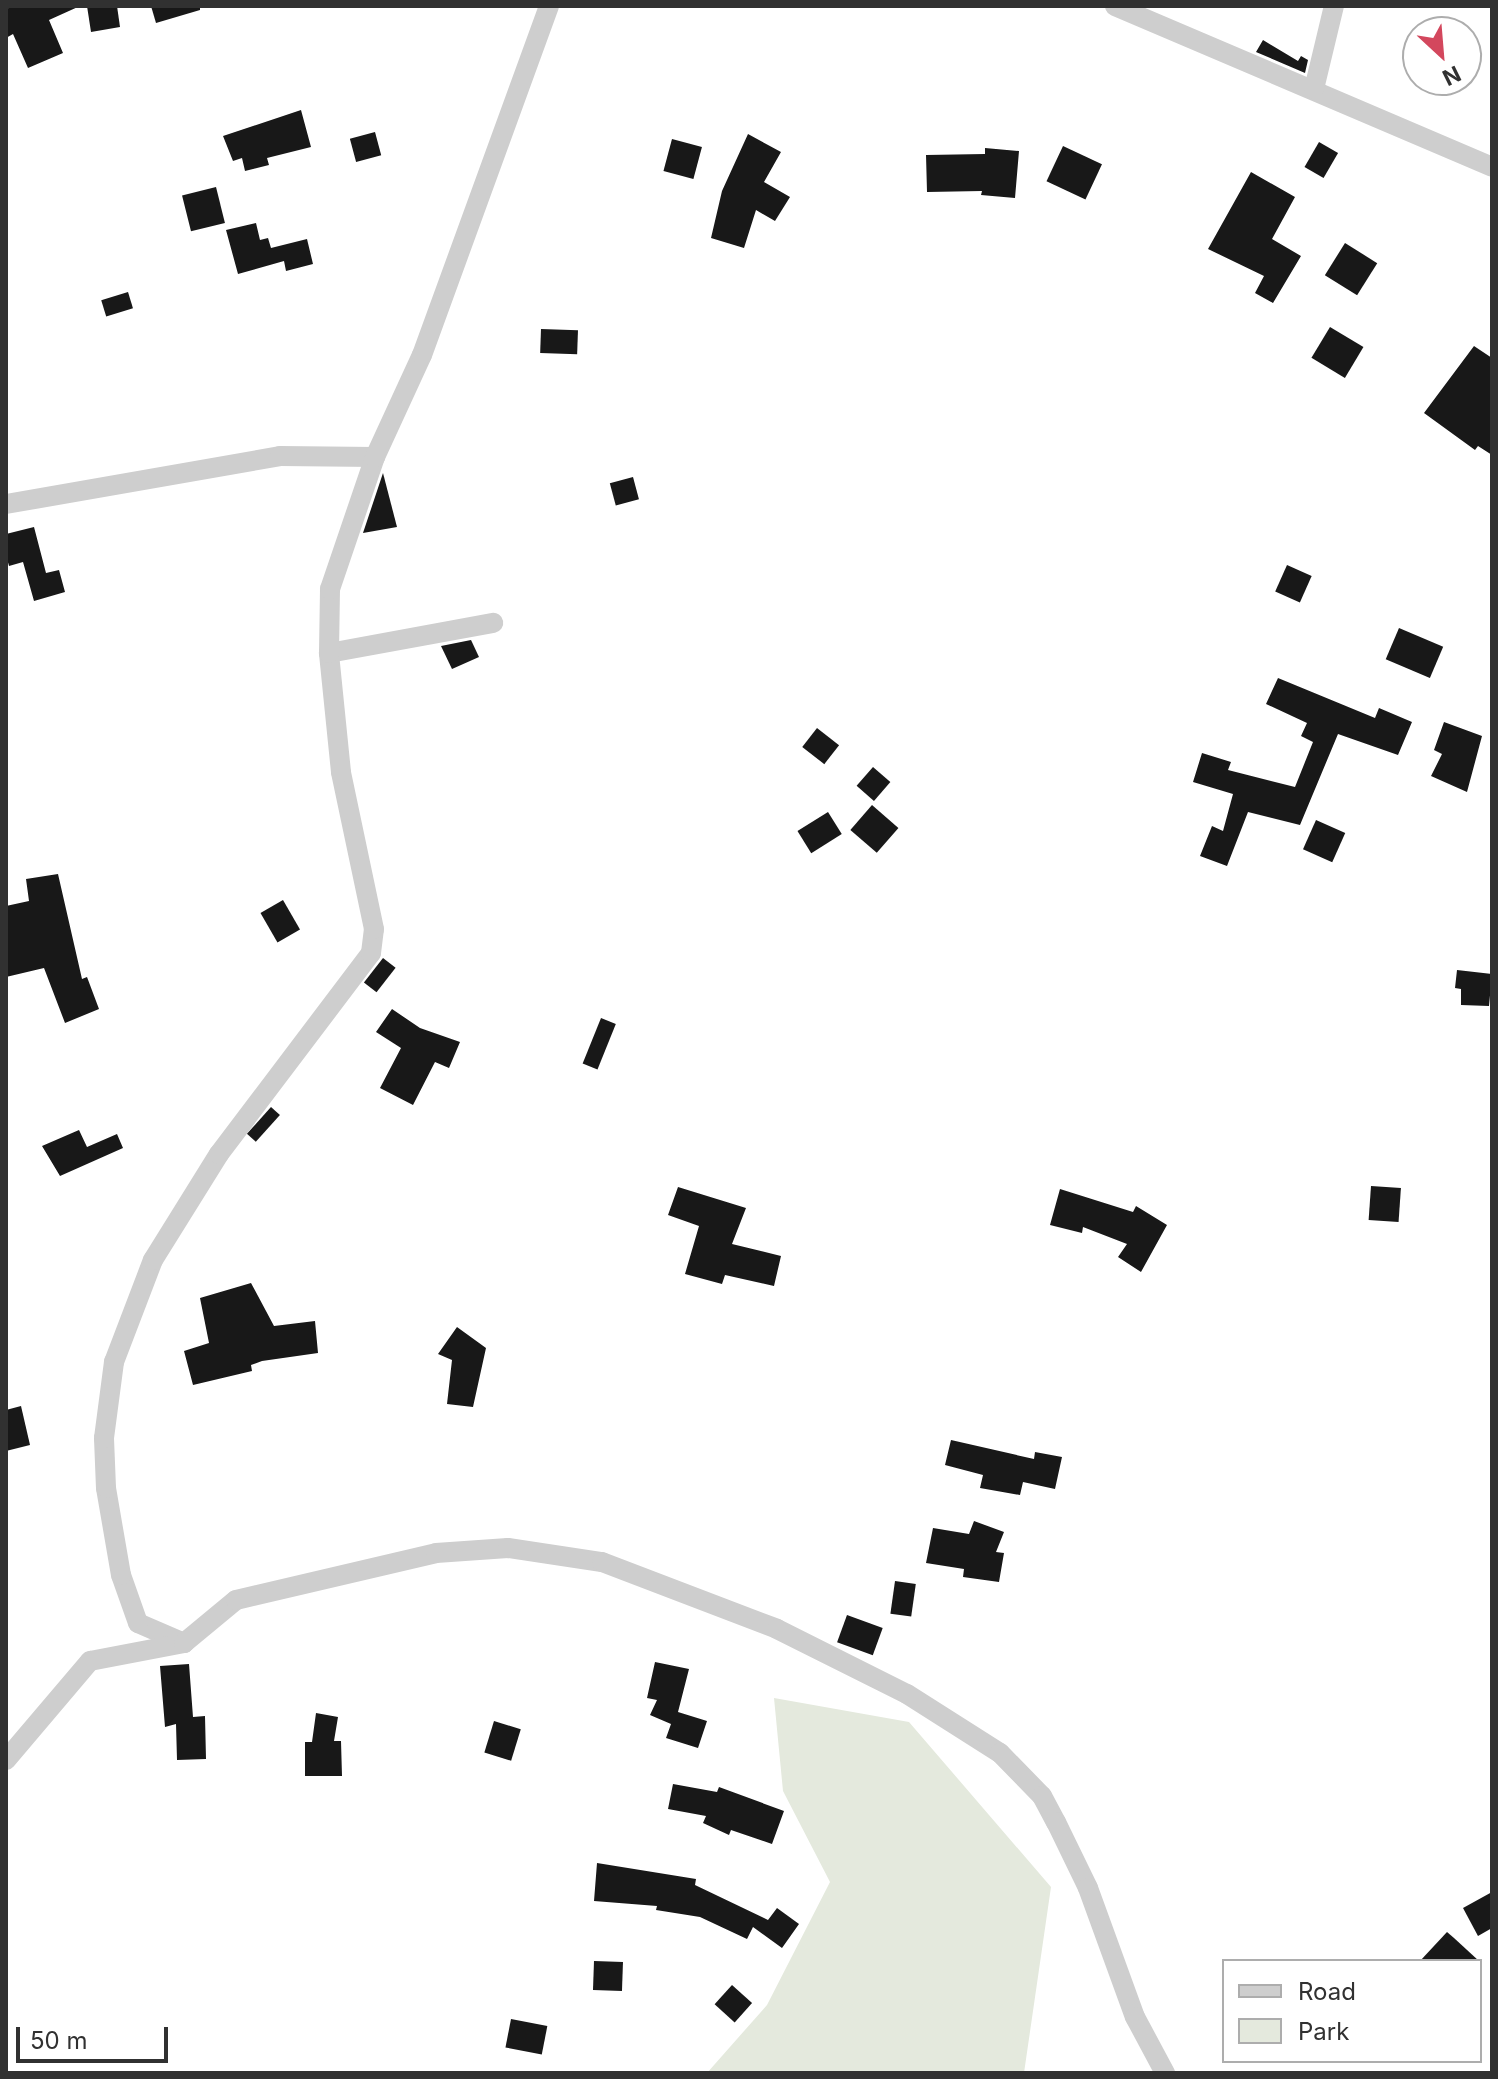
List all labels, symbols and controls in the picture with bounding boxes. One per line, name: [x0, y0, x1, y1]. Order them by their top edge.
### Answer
north arrow: [1402, 16, 1482, 96]
text: N: [1438, 60, 1465, 91]
legend: [1222, 1959, 1482, 2063]
text: Road: [1298, 1977, 1356, 2006]
scale bar: [20, 2011, 172, 2061]
text: Park: [1298, 2017, 1349, 2046]
text: 50 m: [30, 2026, 88, 2055]

